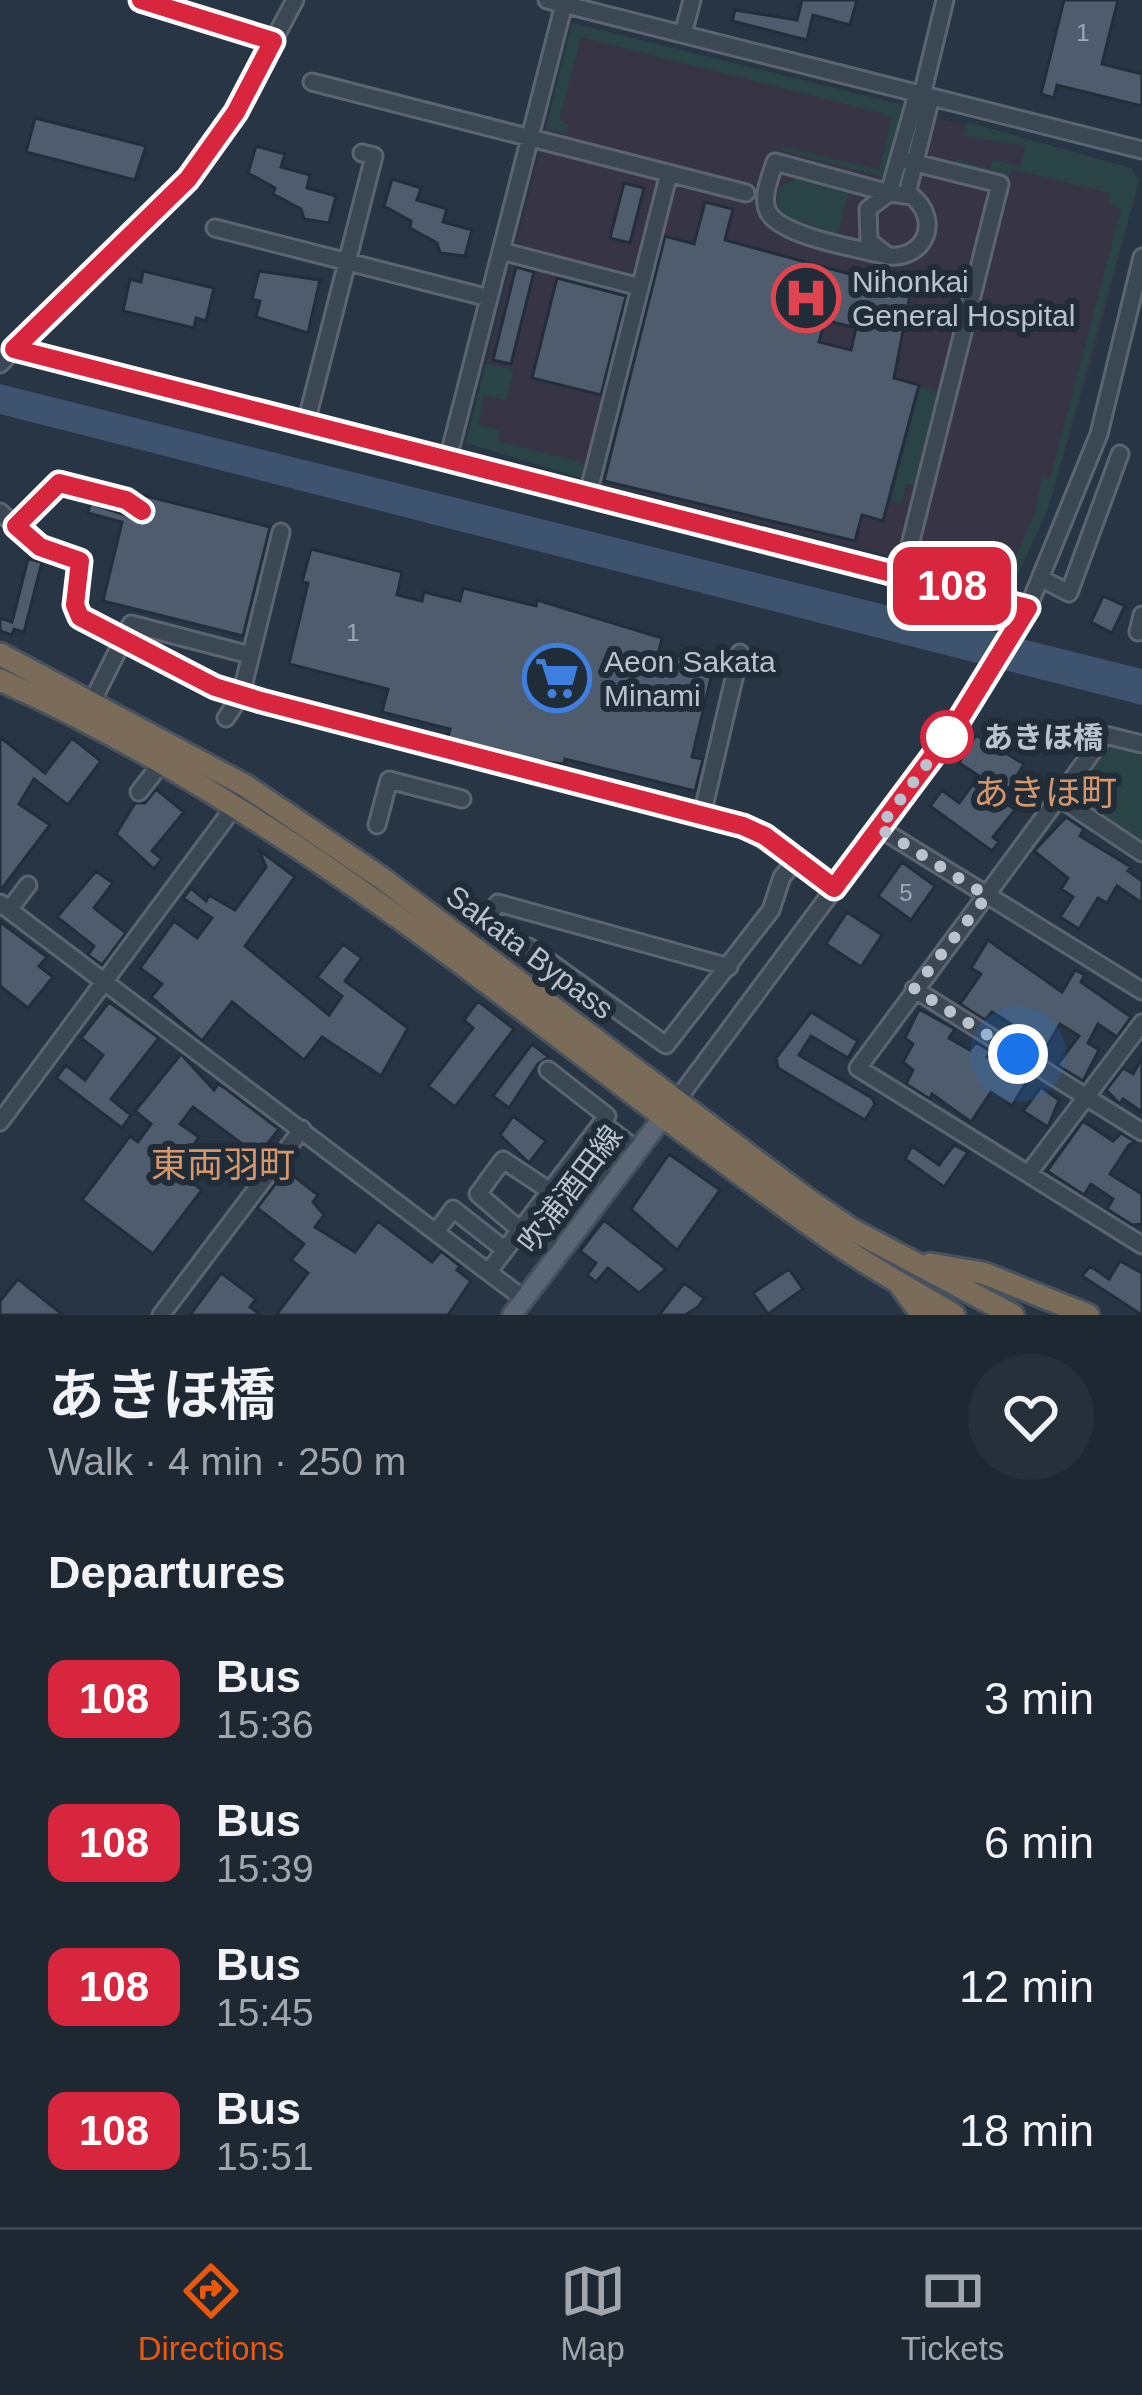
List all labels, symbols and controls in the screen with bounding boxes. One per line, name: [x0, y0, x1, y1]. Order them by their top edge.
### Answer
house number: 1: [1076, 19, 1090, 46]
hospital icon: Nihonkai General Hospital: [771, 263, 841, 333]
place label: Nihonkai General Hospital: [852, 265, 1075, 332]
line badge: 108: [883, 547, 1021, 625]
text: 108: [917, 562, 987, 609]
house number: 1: [346, 619, 360, 646]
supermarket icon: Aeon Sakata Minami: [522, 643, 592, 713]
place label: Aeon Sakata Minami: [604, 645, 776, 712]
marker: あきほ橋: [922, 712, 972, 762]
place label: あきほ橋: [983, 721, 1103, 754]
district label: あきほ町: [973, 772, 1117, 813]
street label: Sakata Bypass: [440, 879, 620, 1025]
house number: 5: [899, 879, 913, 906]
your location: [988, 1024, 1048, 1084]
street label: 吹浦酒田線: [512, 1119, 628, 1259]
district label: 東両羽町: [151, 1144, 295, 1185]
button: heart: [968, 1354, 1094, 1480]
text: あきほ橋: [48, 1363, 276, 1427]
text: Walk · 4 min · 250 m: [48, 1440, 406, 1483]
text: Departures: [48, 1547, 286, 1598]
text: Bus: [216, 1651, 301, 1702]
text: 3 min: [984, 1673, 1094, 1724]
text: 108: [79, 1675, 149, 1722]
text: 15:36: [216, 1703, 314, 1746]
text: Bus: [216, 1795, 301, 1846]
text: 6 min: [984, 1817, 1094, 1868]
text: 108: [79, 1819, 149, 1866]
text: 15:39: [216, 1847, 314, 1890]
text: Bus: [216, 1939, 301, 1990]
text: 12 min: [959, 1961, 1094, 2012]
text: 108: [79, 1963, 149, 2010]
text: 15:45: [216, 1991, 314, 2034]
text: Bus: [216, 2083, 301, 2134]
text: 18 min: [959, 2105, 1094, 2156]
text: 108: [79, 2107, 149, 2154]
text: 15:51: [216, 2135, 314, 2178]
tab: Directions: [138, 2258, 284, 2368]
tab: Map: [560, 2258, 626, 2368]
tab: Tickets: [901, 2258, 1004, 2368]

